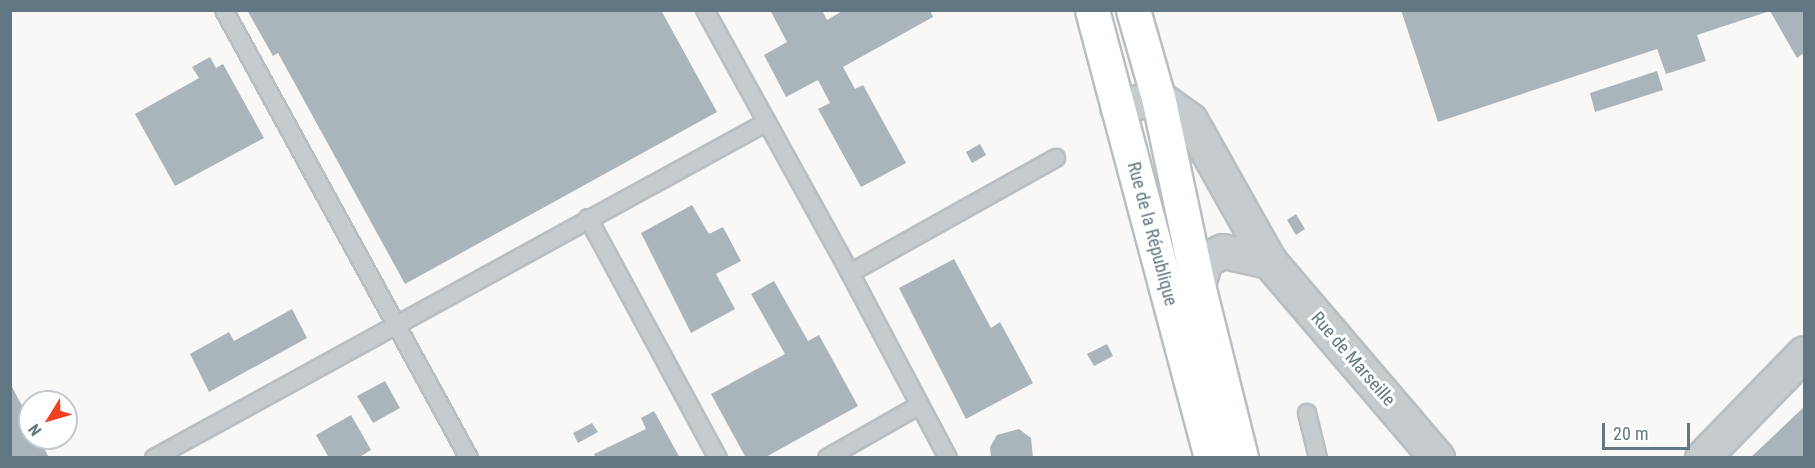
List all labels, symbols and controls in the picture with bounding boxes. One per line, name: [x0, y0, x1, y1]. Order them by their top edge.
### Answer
street label: Rue de la République: [1122, 160, 1182, 308]
street label: Rue de Marseille: [1306, 308, 1400, 410]
north arrow: [18, 390, 78, 450]
scale bar: [1605, 411, 1694, 449]
text: N: [24, 420, 45, 440]
text: 20 m: [1613, 423, 1648, 444]

